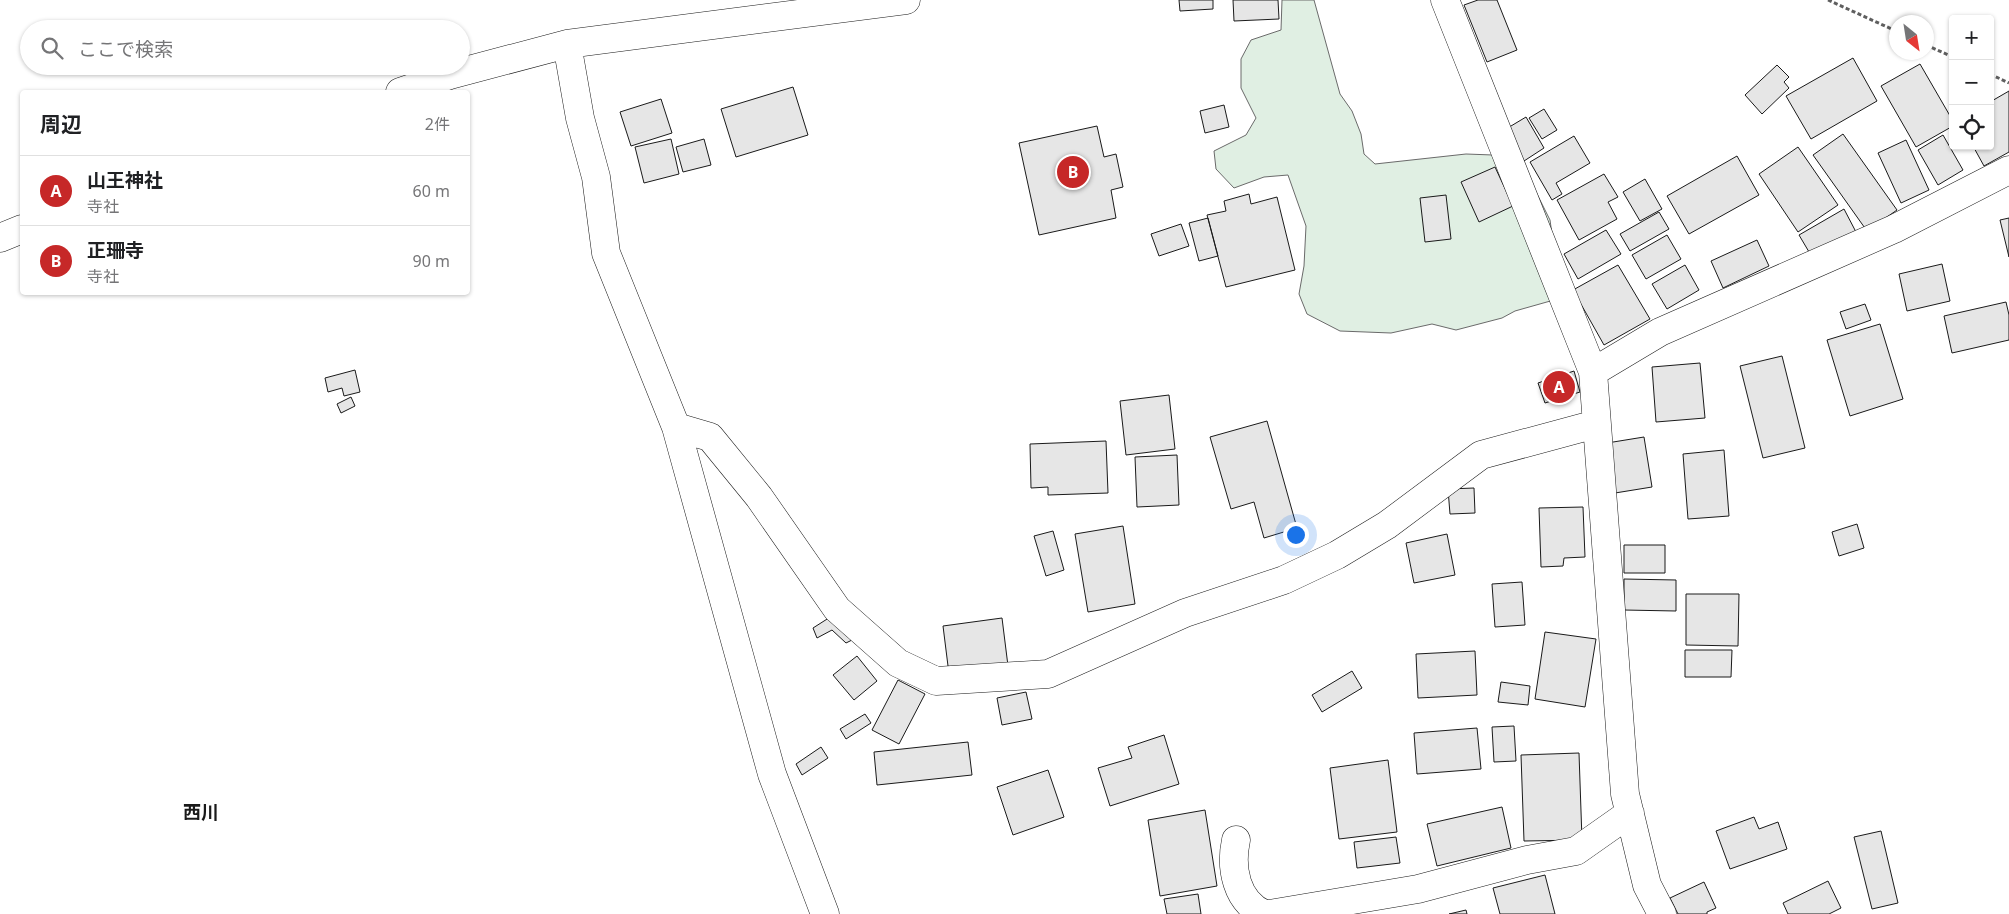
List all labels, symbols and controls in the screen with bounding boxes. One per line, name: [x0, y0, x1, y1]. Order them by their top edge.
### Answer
north arrow: [1889, 15, 1934, 60]
map controls: [1949, 15, 1994, 150]
button: +: [1949, 15, 1994, 60]
search box: [20, 20, 470, 75]
icon: search: [38, 34, 66, 62]
text: ここで検索: [78, 36, 173, 62]
button: −: [1949, 60, 1994, 105]
button: locate: [1949, 105, 1994, 150]
text: 周辺: [40, 110, 82, 138]
text: 2件: [425, 113, 450, 135]
pin: B: [1057, 153, 1089, 191]
text: 山王神社: [87, 167, 163, 193]
text: A: [50, 180, 62, 202]
text: 60 m: [413, 180, 450, 202]
text: 寺社: [87, 195, 119, 217]
text: 正珊寺: [87, 237, 144, 263]
text: B: [51, 250, 61, 272]
text: 90 m: [413, 250, 450, 272]
text: 寺社: [87, 265, 119, 287]
pin: A: [1543, 368, 1575, 406]
your location: [1283, 522, 1309, 548]
district label: 西川: [183, 800, 219, 824]

